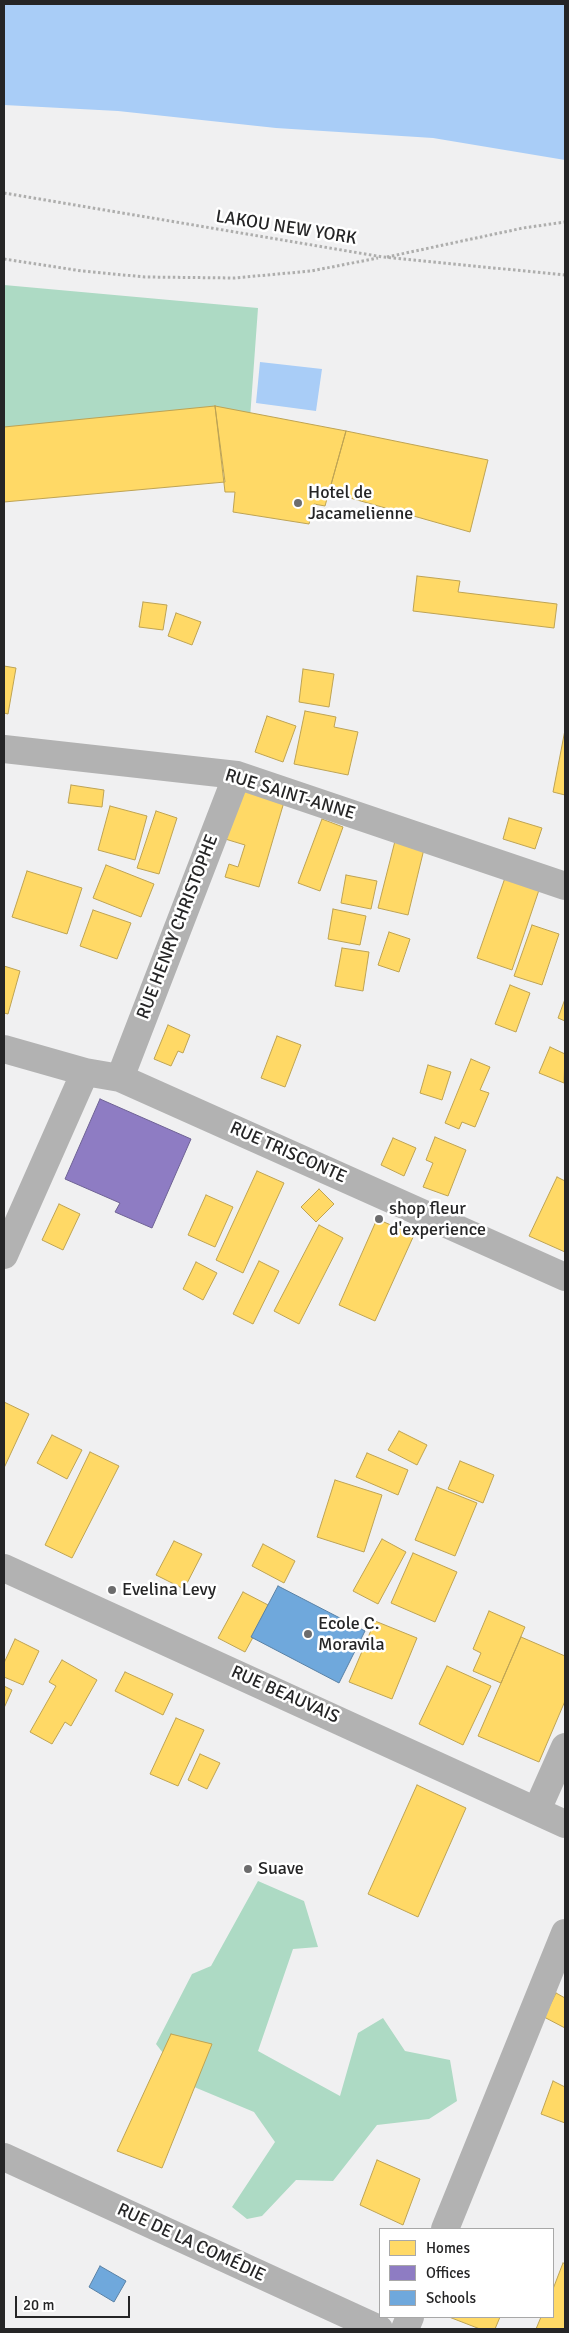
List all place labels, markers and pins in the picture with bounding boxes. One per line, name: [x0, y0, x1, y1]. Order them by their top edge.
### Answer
place label: Hotel de Jacamelienne: [308, 482, 413, 524]
marker: Hotel de Jacamelienne: [292, 497, 304, 509]
place label: shop fleur d'experience: [389, 1198, 486, 1240]
marker: shop fleur d'experience: [373, 1213, 385, 1225]
place label: Evelina Levy: [122, 1579, 216, 1601]
marker: Evelina Levy: [106, 1584, 118, 1596]
place label: Ecole C. Moravila: [318, 1613, 385, 1656]
marker: Ecole C. Moravila: [302, 1628, 314, 1640]
place label: Suave: [258, 1858, 304, 1880]
marker: Suave: [242, 1863, 254, 1875]

